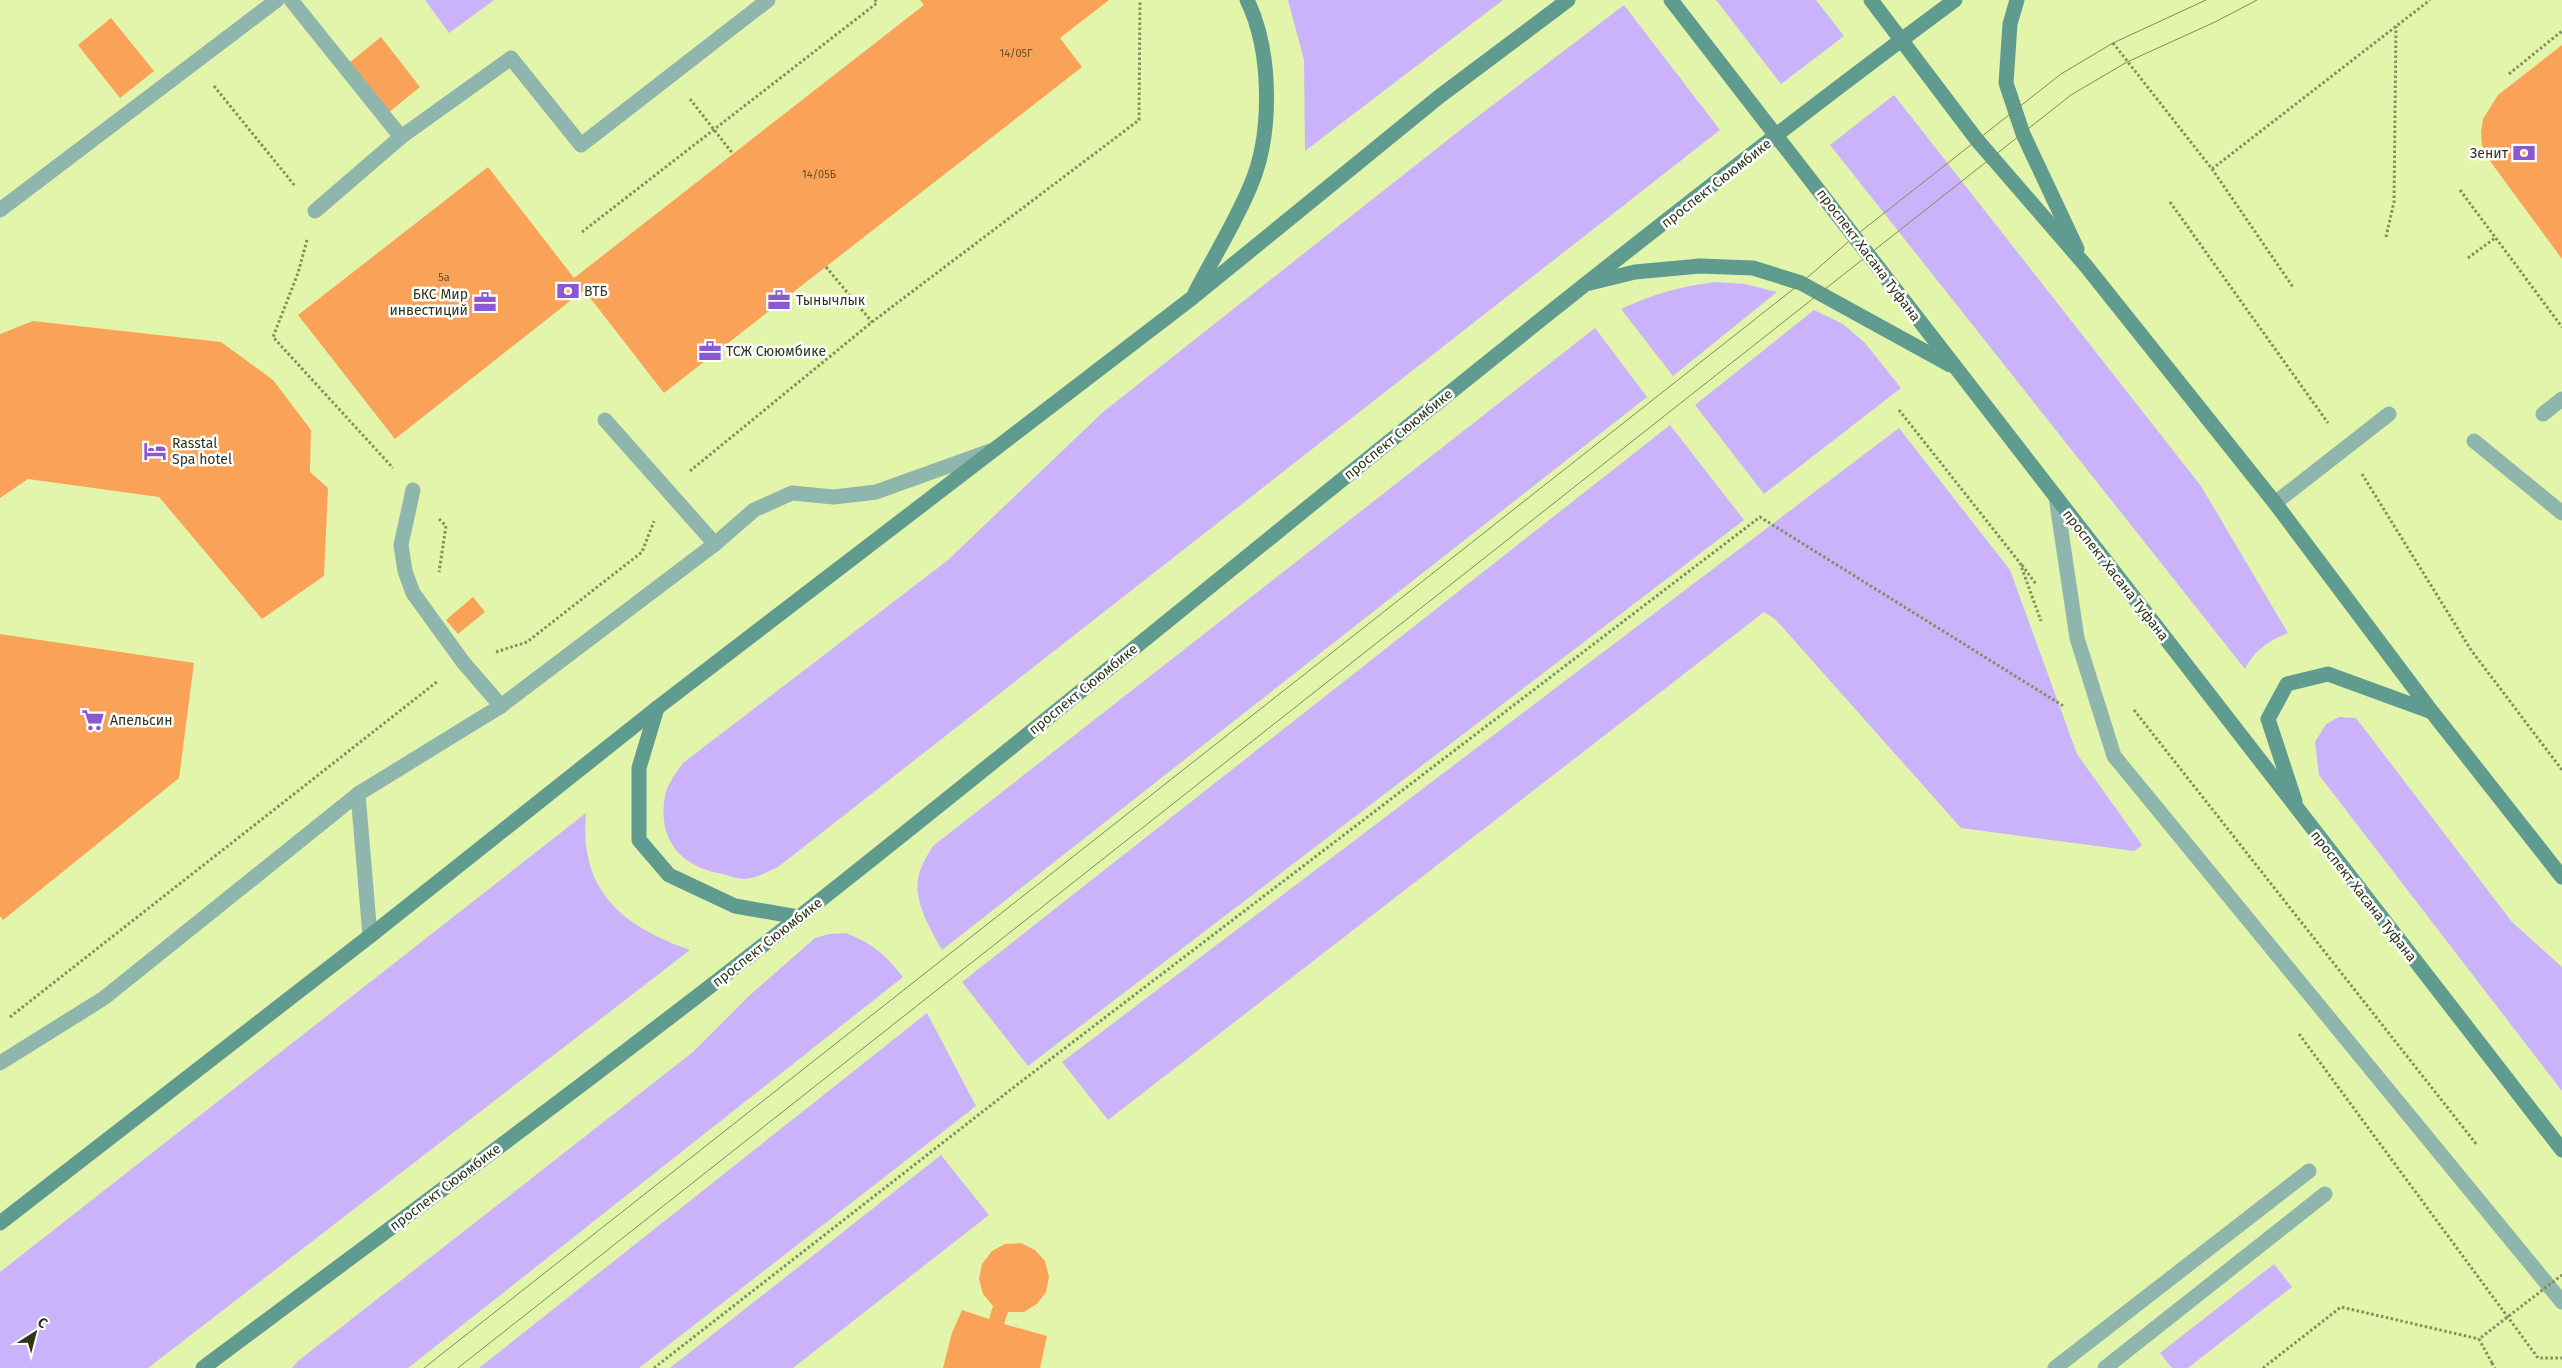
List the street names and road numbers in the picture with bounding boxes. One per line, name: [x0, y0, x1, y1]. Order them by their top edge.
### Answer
street label: проспект Сююмбике: [1658, 135, 1775, 232]
street label: проспект Хасана Туфана: [1813, 186, 1924, 325]
street label: проспект Сююмбике: [1341, 385, 1456, 483]
street label: проспект Хасана Туфана: [2059, 506, 2172, 644]
street label: проспект Сююмбике: [1026, 640, 1141, 738]
street label: проспект Хасана Туфана: [2307, 827, 2420, 965]
street label: проспект Сююмбике: [709, 894, 826, 991]
street label: проспект Сююмбике: [386, 1140, 504, 1235]

